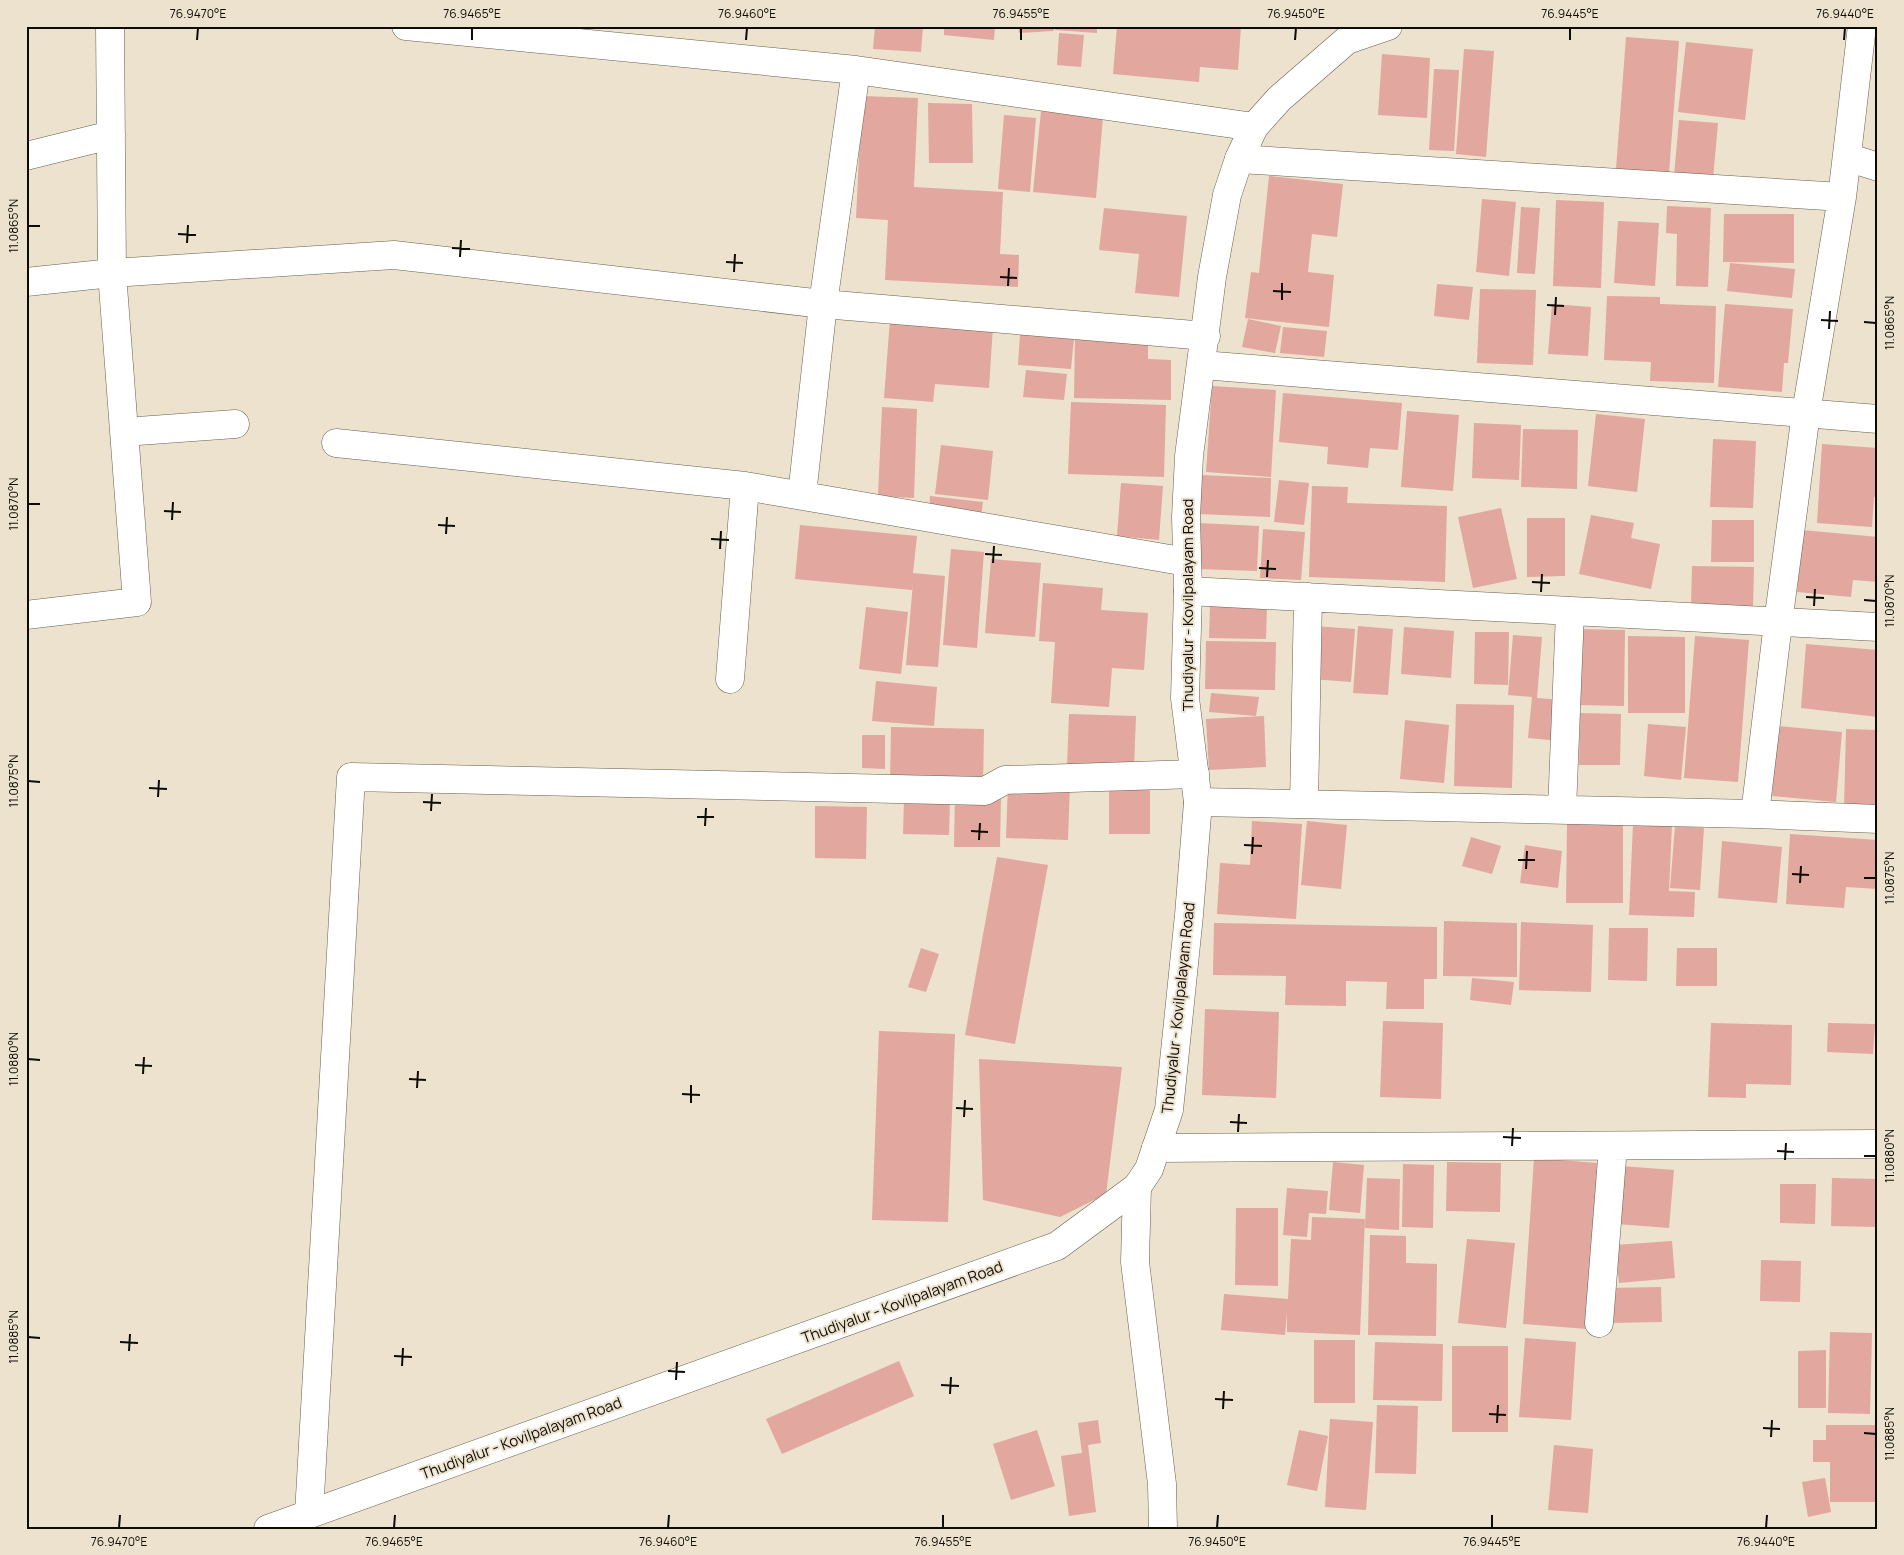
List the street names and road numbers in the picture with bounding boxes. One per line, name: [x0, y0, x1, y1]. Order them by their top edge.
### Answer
street label: Thudiyalur - Kovilpalayam Road: [1177, 499, 1198, 711]
street label: Thudiyalur - Kovilpalayam Road: [1156, 901, 1200, 1115]
street label: Thudiyalur - Kovilpalayam Road: [799, 1256, 1005, 1348]
street label: Thudiyalur - Kovilpalayam Road: [418, 1392, 624, 1484]

